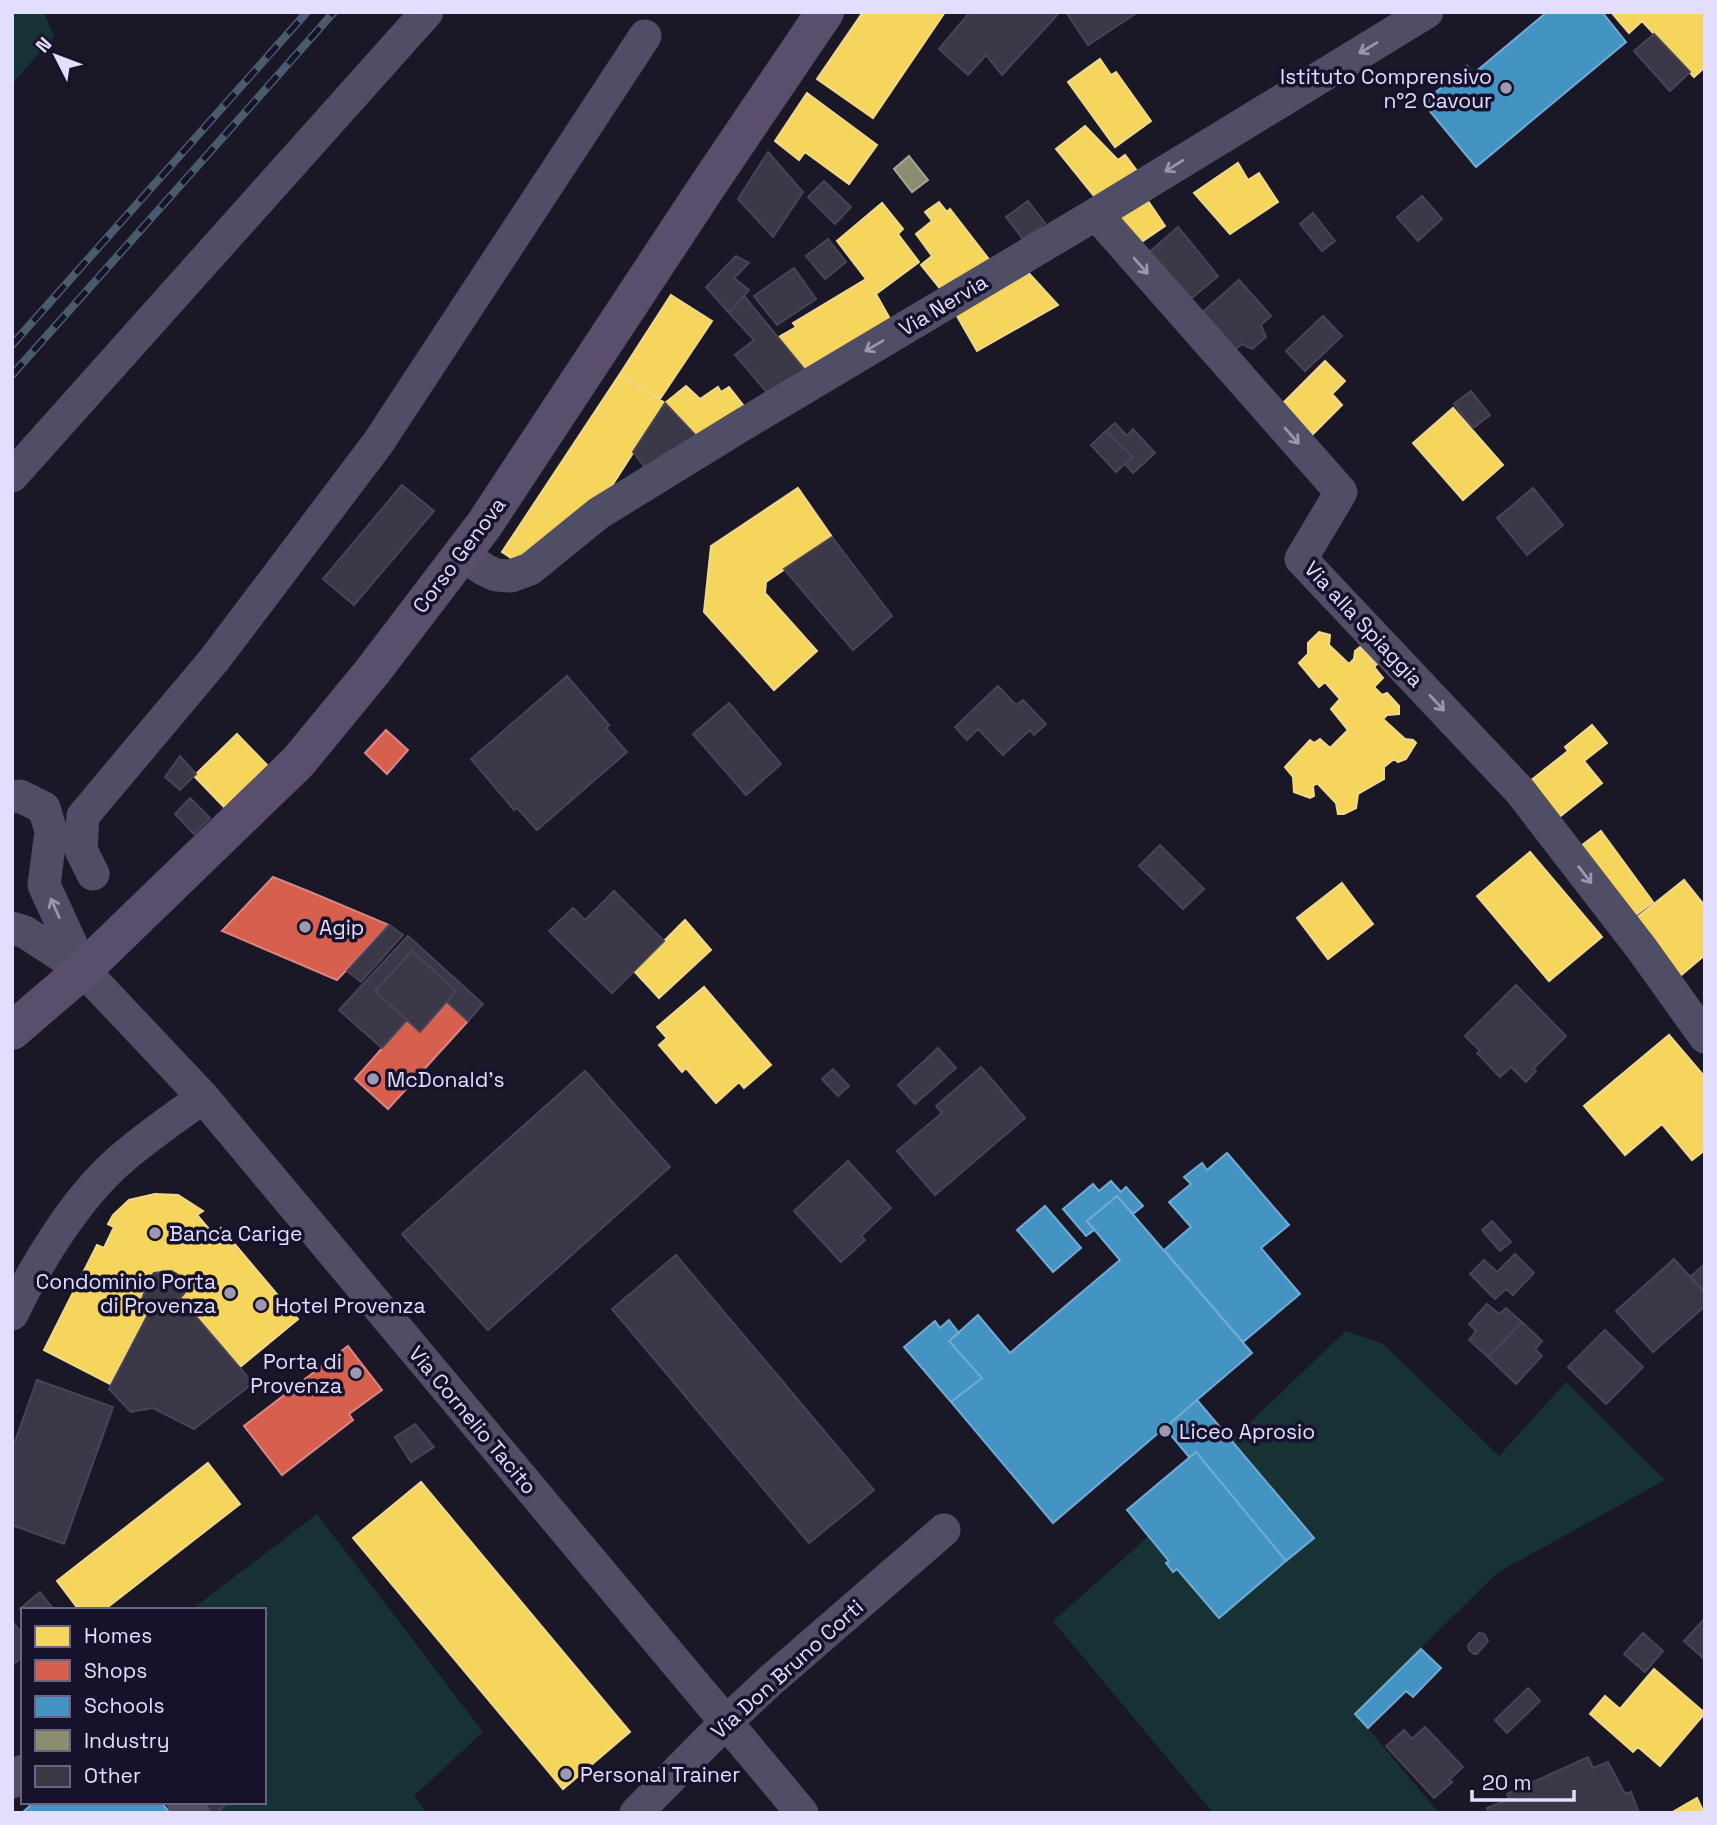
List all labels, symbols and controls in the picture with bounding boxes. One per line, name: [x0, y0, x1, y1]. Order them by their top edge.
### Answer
north arrow: [21, 21, 91, 91]
text: N: [30, 32, 57, 58]
one-way arrow: [1359, 41, 1379, 55]
place label: Istituto Comprensivo n°2 Cavour: [1280, 63, 1492, 114]
marker: Istituto Comprensivo n°2 Cavour: [1498, 80, 1514, 96]
one-way arrow: [1165, 160, 1185, 174]
one-way arrow: [1133, 256, 1149, 274]
street label: Via Nervia: [894, 268, 992, 342]
one-way arrow: [865, 340, 885, 354]
one-way arrow: [1284, 427, 1300, 445]
street label: Corso Genova: [407, 492, 511, 618]
street label: Via alla Spiaggia: [1299, 555, 1429, 693]
one-way arrow: [1428, 694, 1445, 711]
one-way arrow: [1577, 865, 1592, 883]
one-way arrow: [48, 898, 61, 919]
place label: Agip: [319, 914, 364, 941]
marker: Agip: [297, 919, 313, 935]
place label: McDonald's: [387, 1066, 505, 1093]
marker: McDonald's: [365, 1071, 381, 1087]
place label: Banca Carige: [169, 1220, 302, 1247]
marker: Banca Carige: [147, 1225, 163, 1241]
place label: Condominio Porta di Provenza: [36, 1268, 216, 1319]
marker: Condominio Porta di Provenza: [222, 1285, 238, 1301]
place label: Hotel Provenza: [275, 1292, 425, 1319]
marker: Hotel Provenza: [253, 1297, 269, 1313]
street label: Via Cornelio Tacito: [403, 1340, 543, 1500]
place label: Porta di Provenza: [250, 1348, 342, 1399]
marker: Porta di Provenza: [348, 1365, 364, 1381]
place label: Liceo Aprosio: [1179, 1418, 1315, 1445]
marker: Liceo Aprosio: [1157, 1423, 1173, 1439]
street label: Via Don Bruno Corti: [705, 1593, 869, 1745]
legend: [21, 1608, 266, 1804]
text: Homes: [84, 1622, 152, 1649]
text: Shops: [84, 1657, 147, 1684]
text: Schools: [84, 1692, 164, 1719]
text: Industry: [84, 1727, 170, 1754]
scale bar: [1472, 1758, 1574, 1802]
place label: Personal Trainer: [580, 1761, 740, 1788]
text: Other: [84, 1762, 141, 1789]
marker: Personal Trainer: [558, 1766, 574, 1782]
text: 20 m: [1482, 1769, 1532, 1796]

